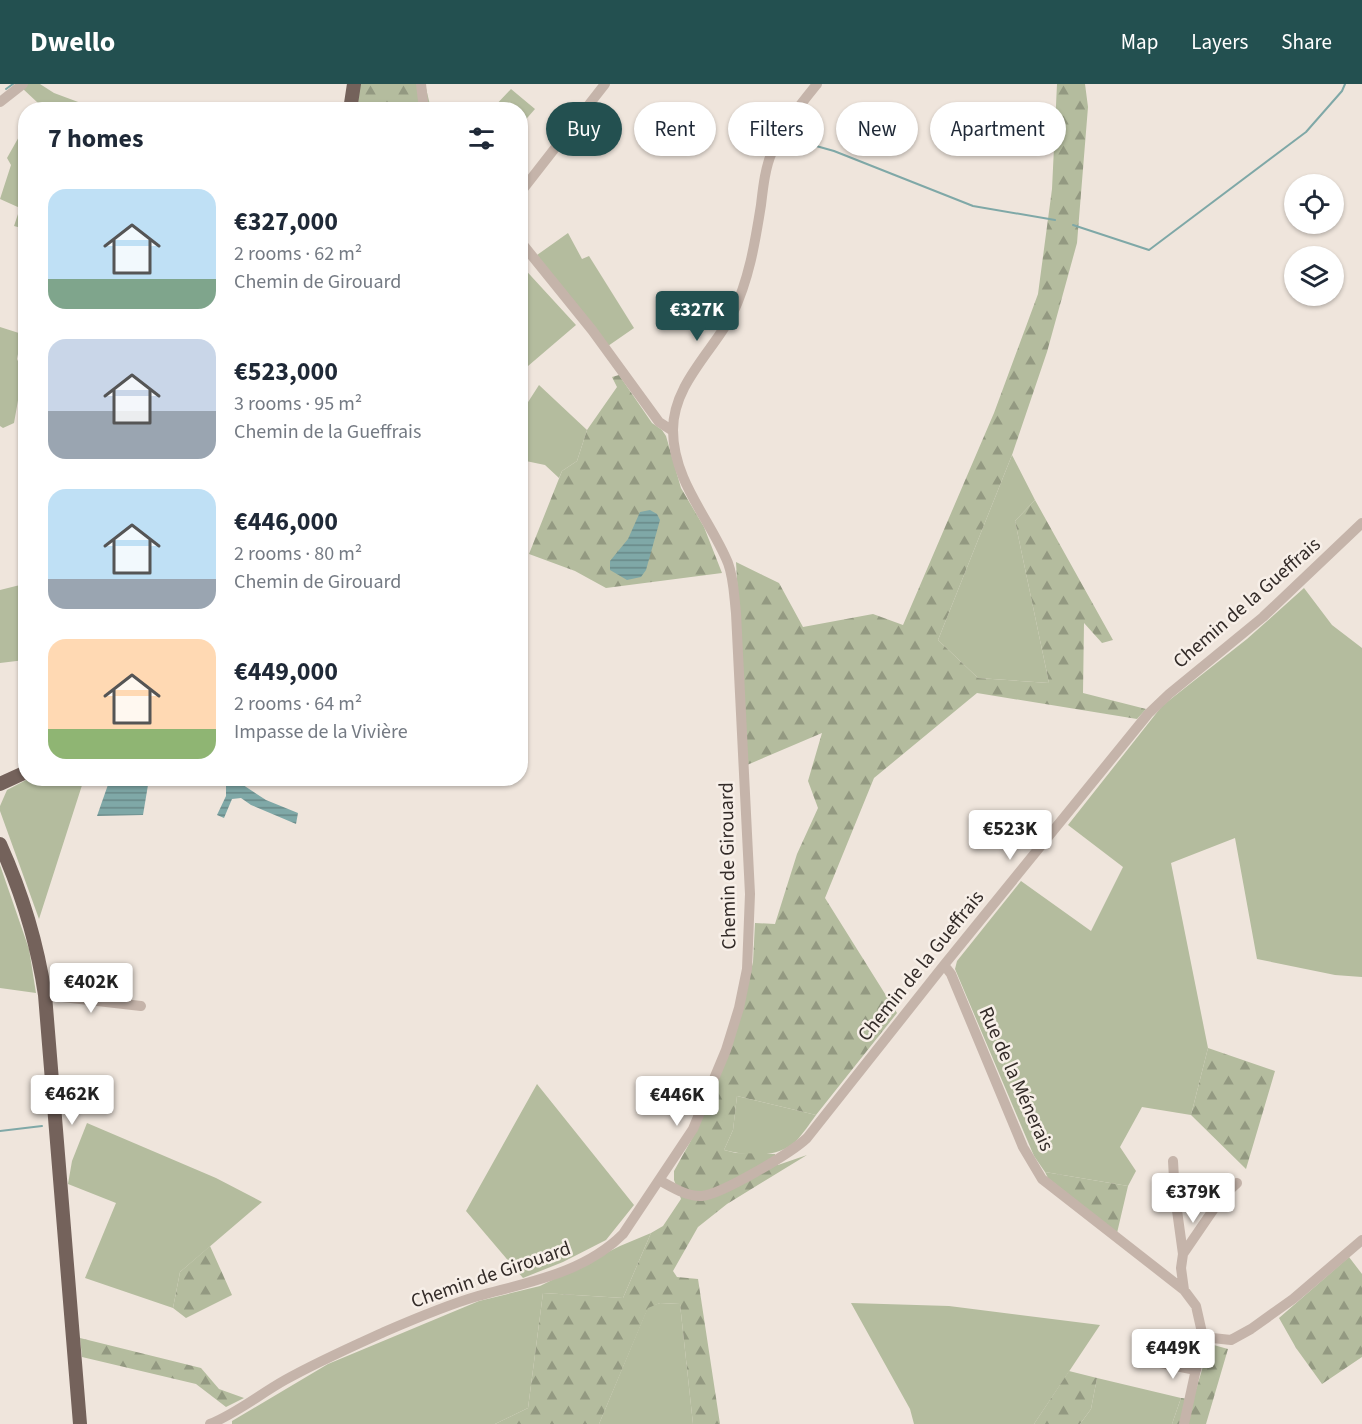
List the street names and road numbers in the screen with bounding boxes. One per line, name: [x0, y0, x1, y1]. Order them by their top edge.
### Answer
street label: Chemin de la Gueffrais: [1167, 531, 1327, 675]
street label: Chemin de Girouard: [713, 782, 743, 950]
street label: Chemin de la Gueffrais: [851, 884, 991, 1048]
street label: Rue de la Ménerais: [972, 1002, 1060, 1156]
street label: Chemin de Girouard: [407, 1235, 575, 1315]

